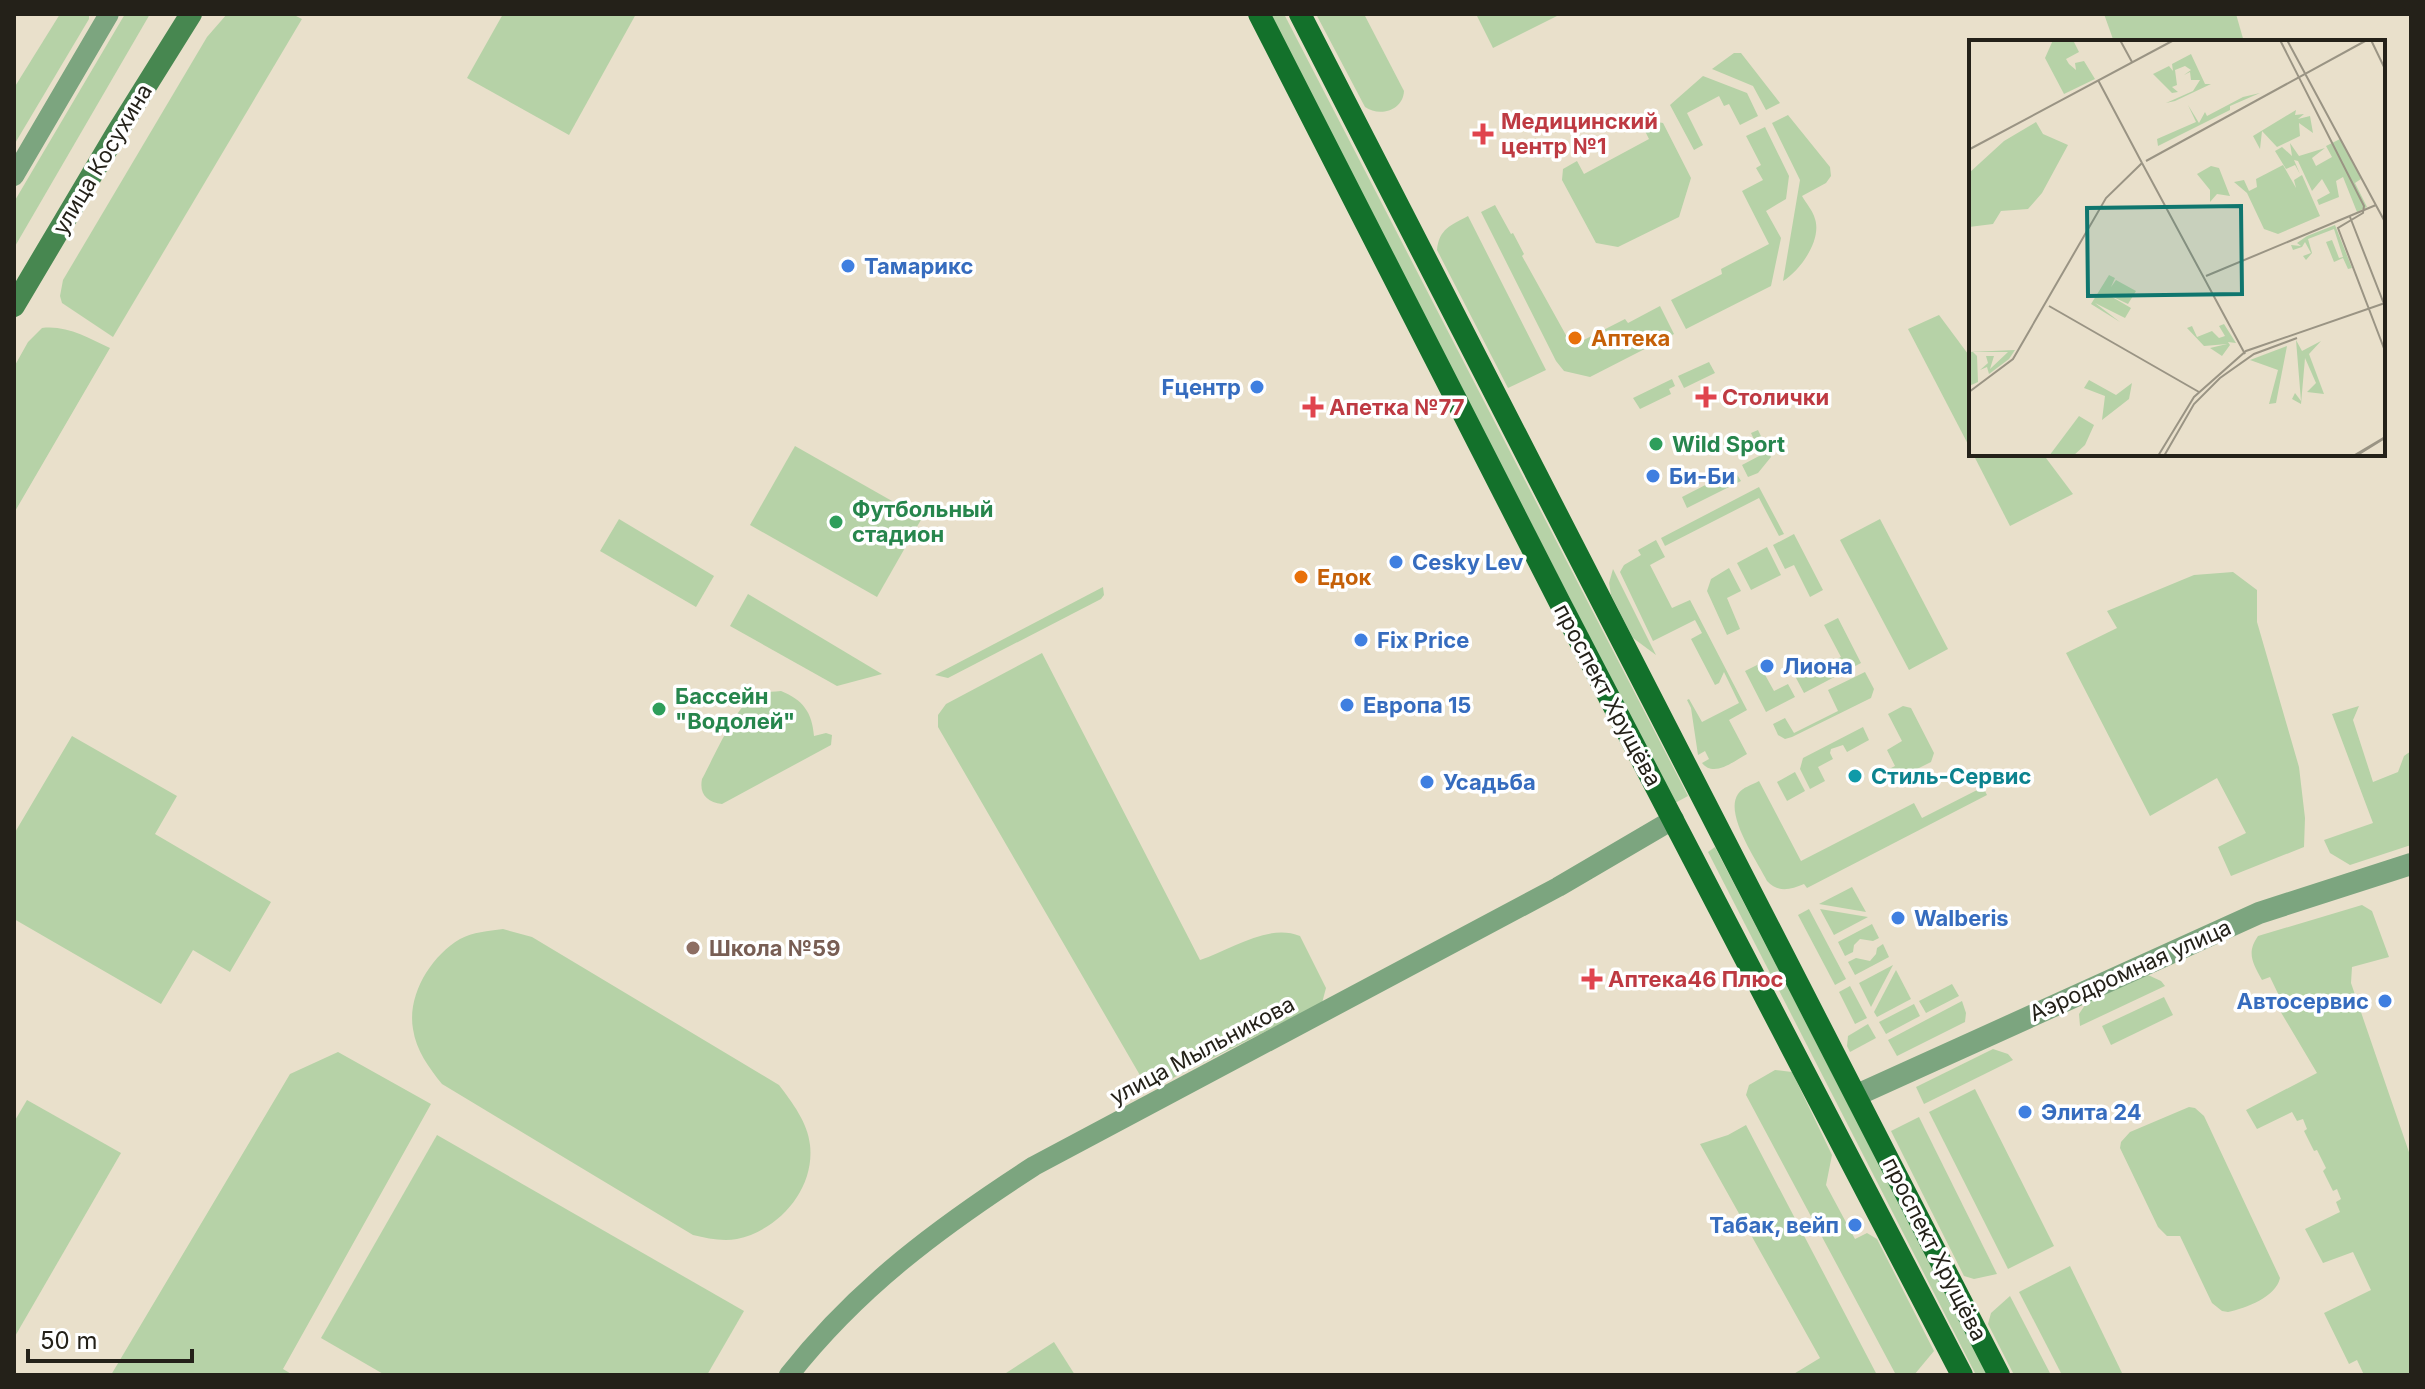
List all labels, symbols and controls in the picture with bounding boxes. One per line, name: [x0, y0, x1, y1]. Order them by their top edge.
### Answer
inset map: [1969, 40, 2385, 456]
street label: улица Косухина: [47, 79, 157, 239]
place label: Медицинский центр №1: [1501, 108, 1658, 159]
marker: Медицинский центр №1: [1472, 123, 1494, 145]
place label: Тамарикс: [864, 253, 973, 279]
marker: Тамарикс: [839, 257, 857, 275]
place label: Аптека: [1591, 325, 1670, 351]
marker: Аптека: [1566, 329, 1584, 347]
place label: Fцентр: [1162, 374, 1241, 400]
marker: Fцентр: [1248, 378, 1266, 396]
place label: Столички: [1722, 384, 1829, 410]
marker: Столички: [1697, 388, 1715, 406]
place label: Апетка №77: [1329, 394, 1464, 420]
marker: Апетка №77: [1304, 398, 1322, 416]
place label: Wild Sport: [1672, 431, 1785, 457]
marker: Wild Sport: [1647, 435, 1665, 453]
place label: Би-Би: [1669, 463, 1735, 489]
marker: Би-Би: [1644, 467, 1662, 485]
place label: Футбольный стадион: [852, 496, 994, 547]
marker: Футбольный стадион: [827, 513, 845, 531]
place label: Cesky Lev: [1412, 549, 1523, 575]
marker: Cesky Lev: [1387, 553, 1405, 571]
place label: Едок: [1317, 564, 1372, 590]
marker: Едок: [1292, 568, 1310, 586]
street label: проспект Хрущёва: [1549, 599, 1667, 791]
place label: Fix Price: [1377, 627, 1469, 653]
marker: Fix Price: [1352, 631, 1370, 649]
place label: Лиона: [1783, 653, 1853, 679]
marker: Лиона: [1758, 657, 1776, 675]
place label: Бассейн "Водолей": [675, 683, 795, 734]
place label: Европа 15: [1363, 692, 1471, 718]
marker: Европа 15: [1338, 696, 1356, 714]
marker: Бассейн "Водолей": [650, 700, 668, 718]
place label: Стиль-Сервис: [1871, 763, 2032, 789]
marker: Стиль-Сервис: [1846, 767, 1864, 785]
place label: Усадьба: [1443, 769, 1536, 795]
marker: Усадьба: [1418, 773, 1436, 791]
place label: Walberis: [1914, 905, 2009, 931]
marker: Walberis: [1889, 909, 1907, 927]
street label: Аэродромная улица: [2025, 914, 2235, 1026]
place label: Школа №59: [709, 935, 840, 961]
marker: Школа №59: [684, 939, 702, 957]
place label: Аптека46 Плюс: [1608, 966, 1783, 992]
marker: Аптека46 Плюс: [1583, 970, 1601, 988]
place label: Автосервис: [2236, 988, 2369, 1014]
street label: улица Мыльникова: [1105, 990, 1299, 1110]
marker: Автосервис: [2376, 992, 2394, 1010]
place label: Элита 24: [2041, 1099, 2142, 1125]
marker: Элита 24: [2016, 1103, 2034, 1121]
street label: проспект Хрущёва: [1877, 1153, 1993, 1345]
place label: Табак, вейп: [1709, 1212, 1839, 1238]
marker: Табак, вейп: [1846, 1216, 1864, 1234]
scale bar: [28, 1313, 192, 1363]
text: 50 m: [40, 1326, 98, 1355]

